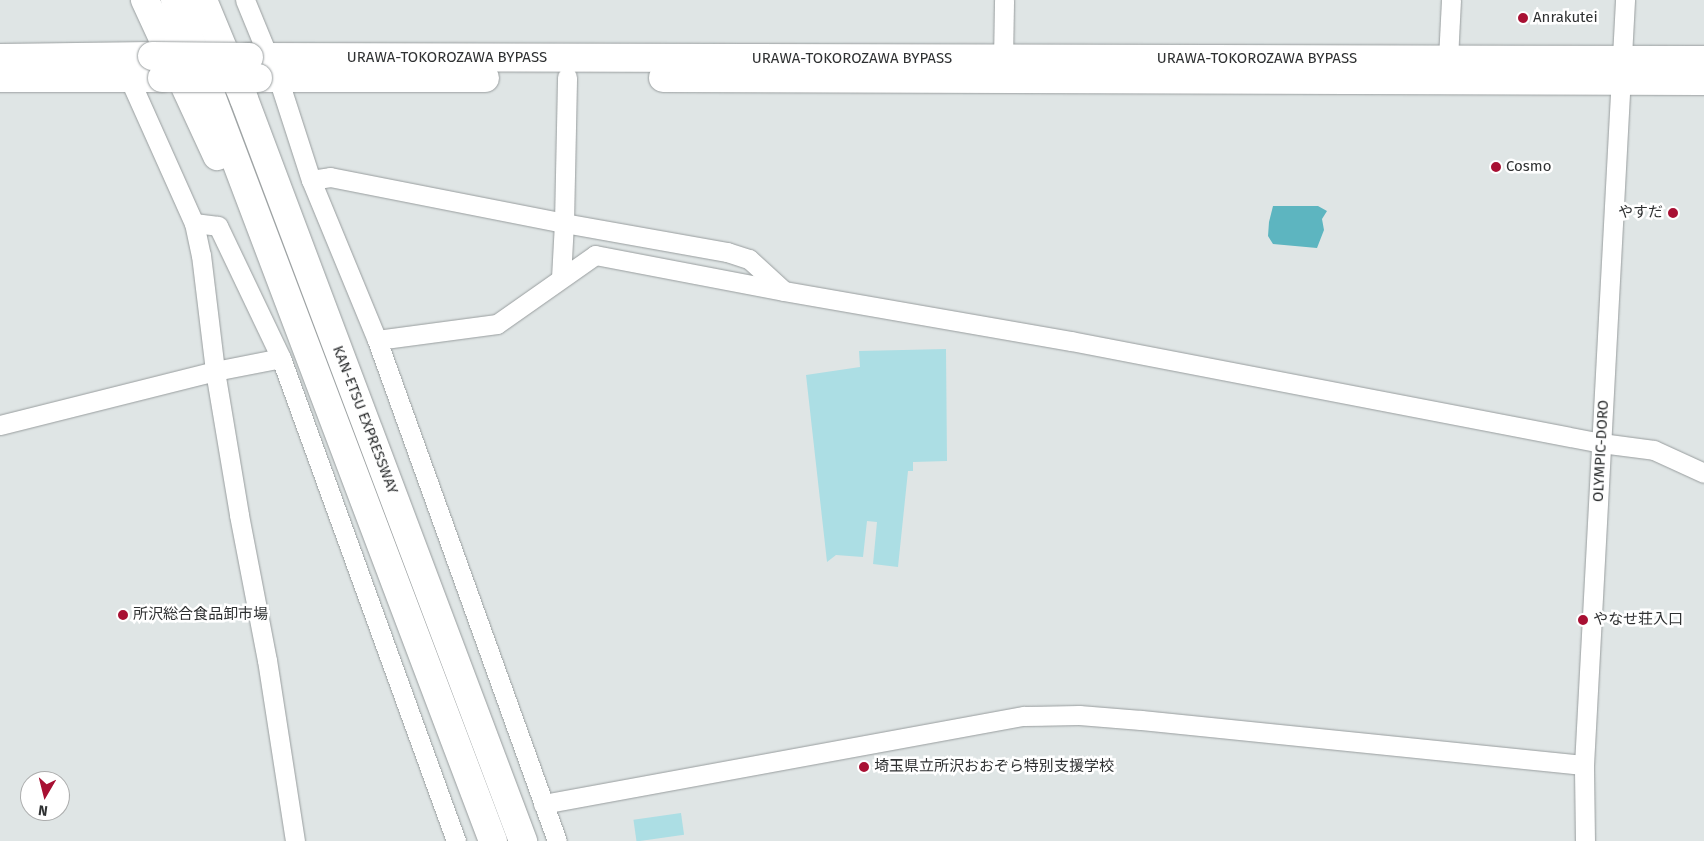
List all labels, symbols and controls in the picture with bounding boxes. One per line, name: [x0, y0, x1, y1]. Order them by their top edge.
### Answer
place label: Anrakutei: [1533, 9, 1598, 27]
marker: Anrakutei: [1517, 12, 1529, 24]
street label: URAWA-TOKOROZAWA BYPASS: [347, 49, 547, 67]
street label: URAWA-TOKOROZAWA BYPASS: [752, 50, 952, 68]
street label: URAWA-TOKOROZAWA BYPASS: [1157, 50, 1357, 68]
place label: Cosmo: [1506, 158, 1551, 176]
marker: Cosmo: [1490, 161, 1502, 173]
place label: やすだ: [1618, 204, 1663, 222]
marker: やすだ: [1667, 207, 1679, 219]
street label: KAN-ETSU EXPRESSWAY: [328, 343, 402, 497]
street label: OLYMPIC-DORO: [1589, 399, 1613, 503]
place label: 所沢総合食品卸市場: [133, 606, 268, 624]
marker: 所沢総合食品卸市場: [117, 609, 129, 621]
place label: やなせ荘入口: [1593, 611, 1683, 629]
marker: やなせ荘入口: [1577, 614, 1589, 626]
place label: 埼玉県立所沢おおぞら特別支援学校: [874, 758, 1114, 776]
marker: 埼玉県立所沢おおぞら特別支援学校: [858, 761, 870, 773]
north arrow: [20, 771, 70, 821]
text: N: [37, 801, 49, 819]

